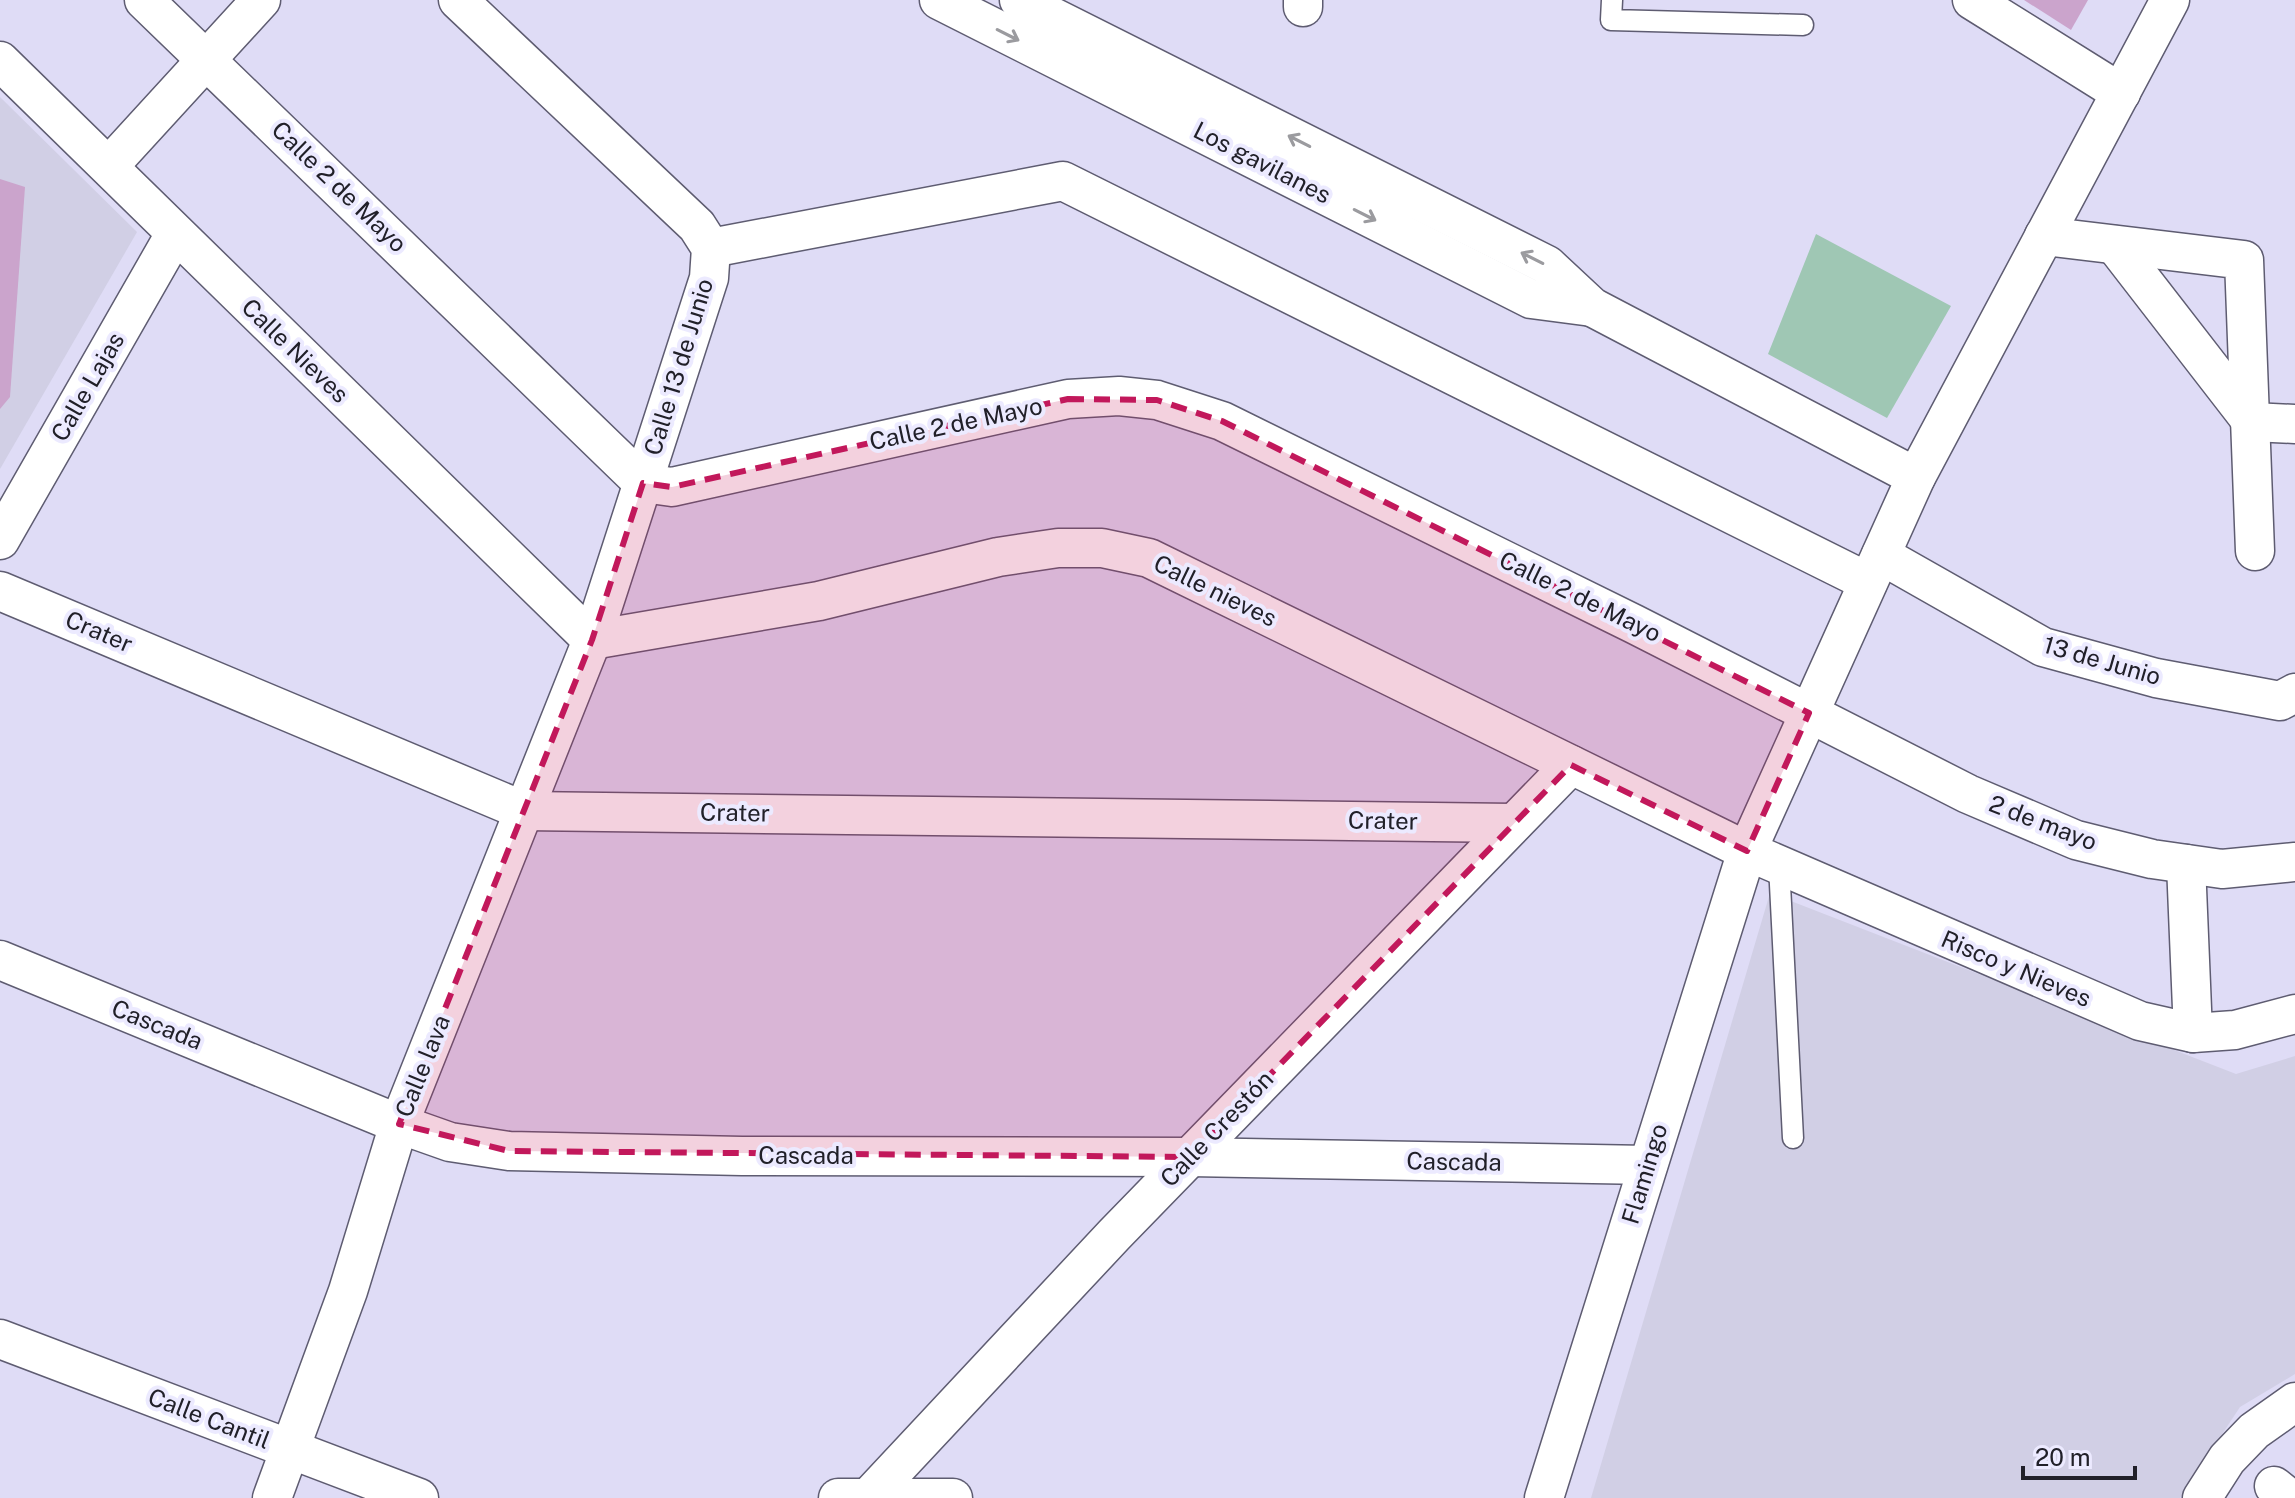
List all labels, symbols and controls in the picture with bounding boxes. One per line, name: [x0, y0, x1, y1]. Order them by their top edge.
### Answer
one-way arrow: [996, 28, 1020, 43]
street label: Calle 2 de Mayo: [267, 115, 413, 258]
street label: Los gavilanes: [1189, 116, 1336, 209]
one-way arrow: [1288, 133, 1312, 148]
one-way arrow: [1353, 208, 1377, 224]
one-way arrow: [1520, 249, 1544, 265]
street label: Calle 13 de Junio: [638, 275, 718, 458]
street label: Calle Nieves: [237, 292, 355, 408]
street label: Calle Lajas: [45, 327, 129, 446]
street label: Calle 2 de Mayo: [867, 391, 1045, 455]
street label: Calle 2 de Mayo: [1495, 545, 1666, 647]
street label: Calle nieves: [1149, 548, 1281, 632]
street label: Crater: [62, 604, 137, 658]
street label: 13 de Junio: [2040, 630, 2164, 690]
street label: 2 de mayo: [1986, 789, 2101, 855]
street label: Crater: [700, 797, 770, 827]
street label: Crater: [1348, 805, 1418, 835]
street label: Risco y Nieves: [1937, 924, 2095, 1012]
street label: Cascada: [108, 993, 207, 1055]
street label: Calle lava: [389, 1010, 455, 1121]
street label: Calle Crestón: [1154, 1065, 1278, 1192]
street label: Flamingo: [1616, 1120, 1673, 1227]
street label: Cascada: [758, 1141, 854, 1169]
street label: Cascada: [1406, 1146, 1502, 1176]
street label: Calle Cantil: [145, 1382, 274, 1454]
scale bar: [2023, 1430, 2135, 1480]
text: 20 m: [2035, 1443, 2091, 1471]

